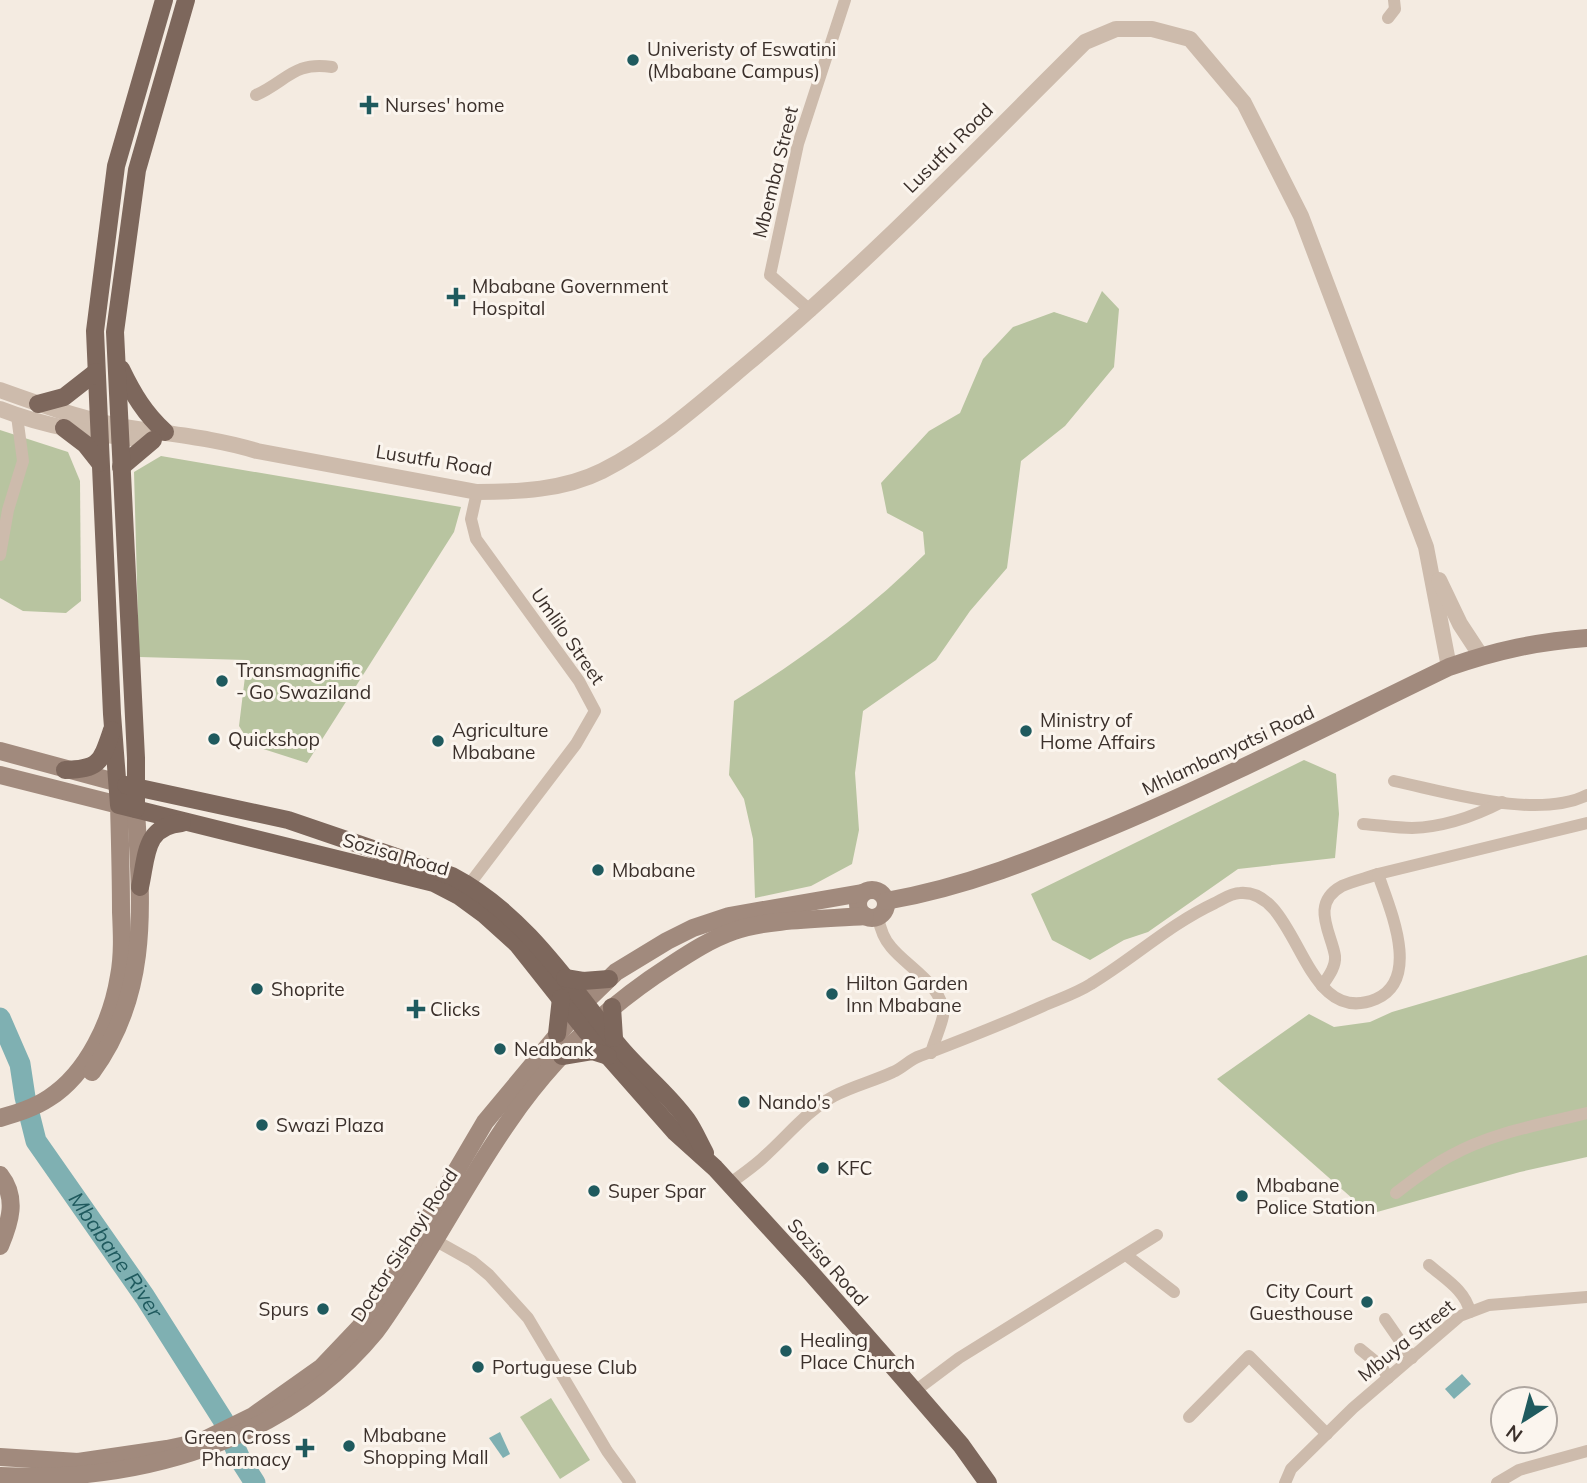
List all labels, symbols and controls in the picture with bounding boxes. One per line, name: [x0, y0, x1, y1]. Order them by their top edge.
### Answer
place label: Univeristy of Eswatini (Mbabane Campus): [647, 37, 836, 83]
marker: Univeristy of Eswatini (Mbabane Campus): [625, 52, 641, 68]
place label: Nurses' home: [385, 93, 504, 117]
marker: Nurses' home: [359, 95, 379, 115]
street label: Lusutfu Road: [898, 98, 998, 198]
street label: Mbemba Street: [747, 103, 803, 240]
place label: Mbabane Government Hospital: [472, 274, 668, 320]
marker: Mbabane Government Hospital: [446, 287, 466, 307]
street label: Lusutfu Road: [374, 439, 494, 481]
street label: Umlilo Street: [526, 583, 610, 689]
place label: Transmagnific - Go Swaziland: [236, 658, 371, 704]
marker: Transmagnific - Go Swaziland: [214, 673, 230, 689]
street label: Mhlambanyatsi Road: [1138, 700, 1318, 800]
place label: Ministry of Home Affairs: [1040, 708, 1156, 754]
place label: Agriculture Mbabane: [452, 718, 548, 764]
marker: Ministry of Home Affairs: [1018, 723, 1034, 739]
place label: Quickshop: [228, 727, 320, 751]
marker: Quickshop: [206, 731, 222, 747]
marker: Agriculture Mbabane: [430, 733, 446, 749]
street label: Sozisa Road: [340, 827, 452, 881]
place label: Mbabane: [612, 858, 695, 882]
marker: Mbabane: [590, 862, 606, 878]
place label: Hilton Garden Inn Mbabane: [846, 971, 968, 1017]
place label: Shoprite: [271, 977, 345, 1001]
marker: Shoprite: [249, 981, 265, 997]
marker: Hilton Garden Inn Mbabane: [824, 986, 840, 1002]
place label: Clicks: [430, 997, 480, 1021]
marker: Clicks: [408, 1001, 424, 1017]
place label: Nedbank: [514, 1037, 594, 1061]
marker: Nedbank: [492, 1041, 508, 1057]
place label: Nando's: [758, 1090, 831, 1114]
marker: Nando's: [736, 1094, 752, 1110]
place label: Swazi Plaza: [276, 1113, 384, 1137]
marker: Swazi Plaza: [254, 1117, 270, 1133]
place label: KFC: [837, 1156, 872, 1180]
marker: KFC: [815, 1160, 831, 1176]
street label: Doctor Sishayi Road: [345, 1164, 463, 1326]
place label: Mbabane Police Station: [1256, 1173, 1375, 1219]
place label: Super Spar: [608, 1179, 706, 1203]
marker: Super Spar: [586, 1183, 602, 1199]
water label: Mbabane River: [64, 1187, 170, 1324]
marker: Mbabane Police Station: [1234, 1188, 1250, 1204]
street label: Sozisa Road: [783, 1213, 873, 1311]
place label: City Court Guesthouse: [1249, 1279, 1353, 1325]
street label: Mbuya Street: [1353, 1293, 1459, 1386]
marker: City Court Guesthouse: [1359, 1294, 1375, 1310]
place label: Spurs: [259, 1297, 309, 1321]
marker: Spurs: [315, 1301, 331, 1317]
place label: Healing Place Church: [800, 1328, 915, 1374]
marker: Healing Place Church: [778, 1343, 794, 1359]
place label: Portuguese Club: [492, 1355, 637, 1379]
marker: Portuguese Club: [470, 1359, 486, 1375]
north arrow: [1489, 1385, 1559, 1455]
text: N: [1501, 1420, 1527, 1448]
place label: Mbabane Shopping Mall: [363, 1423, 488, 1469]
place label: Green Cross Pharmacy: [184, 1425, 291, 1471]
marker: Mbabane Shopping Mall: [341, 1438, 357, 1454]
marker: Green Cross Pharmacy: [297, 1440, 313, 1456]

